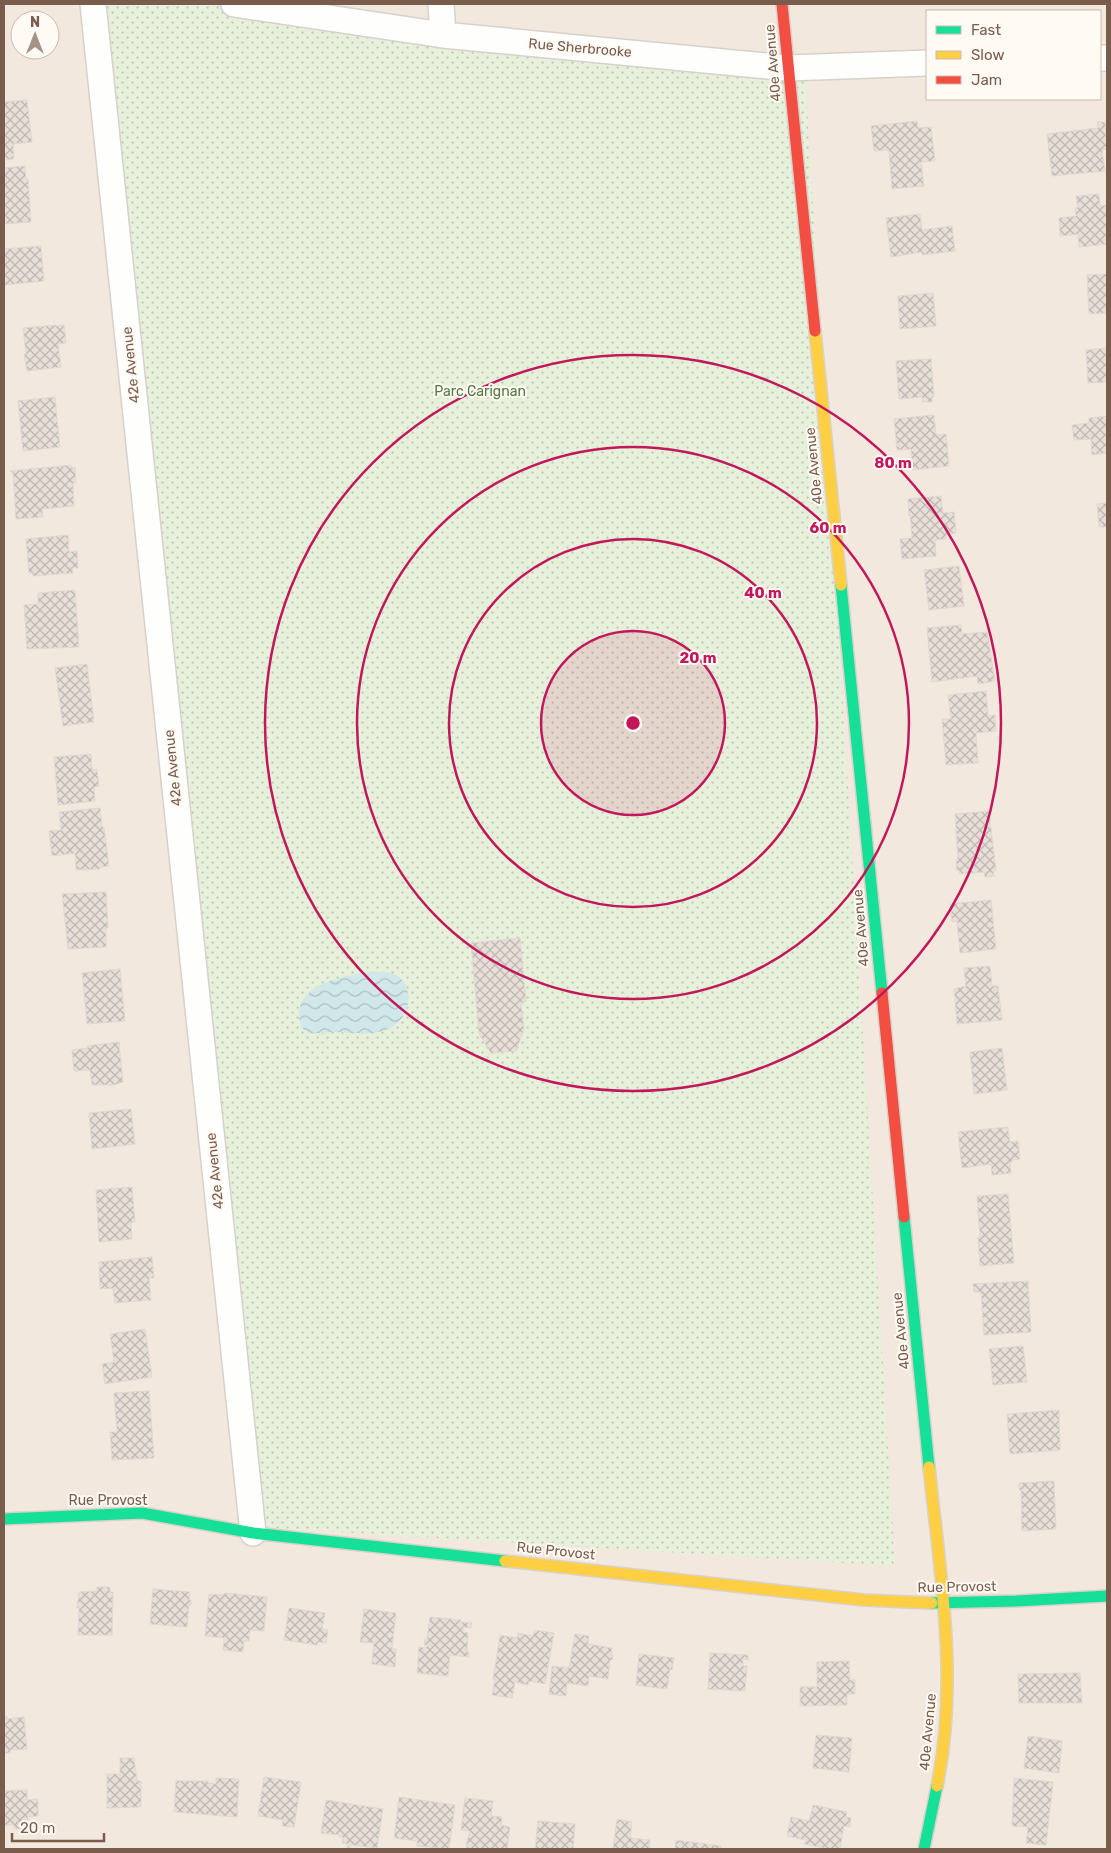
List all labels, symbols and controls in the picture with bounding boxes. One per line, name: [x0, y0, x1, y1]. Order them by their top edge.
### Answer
north arrow: [10, 10, 60, 60]
legend: [926, 10, 1101, 100]
text: N: [30, 14, 40, 31]
text: Fast: [971, 21, 1001, 39]
street label: 40e Avenue: [761, 23, 785, 102]
street label: Rue Sherbrooke: [528, 35, 632, 61]
text: Slow: [971, 46, 1004, 64]
text: Jam: [971, 71, 1002, 89]
street label: 42e Avenue: [119, 326, 143, 404]
park label: Parc Carignan: [434, 383, 526, 400]
street label: 40e Avenue: [801, 426, 827, 505]
text: 80 m: [874, 454, 912, 472]
text: 60 m: [810, 519, 846, 537]
text: 40 m: [744, 584, 782, 602]
text: 20 m: [680, 649, 716, 667]
centre of rings: [624, 714, 642, 732]
street label: 42e Avenue: [161, 729, 185, 807]
street label: 40e Avenue: [849, 888, 873, 967]
street label: 42e Avenue: [203, 1132, 227, 1210]
street label: 40e Avenue: [888, 1291, 914, 1370]
street label: Rue Provost: [69, 1492, 148, 1509]
street label: Rue Provost: [516, 1538, 597, 1564]
street label: Rue Provost: [917, 1578, 997, 1596]
street label: 40e Avenue: [916, 1692, 940, 1771]
scale bar: [12, 1810, 105, 1842]
text: 20 m: [20, 1819, 55, 1837]

